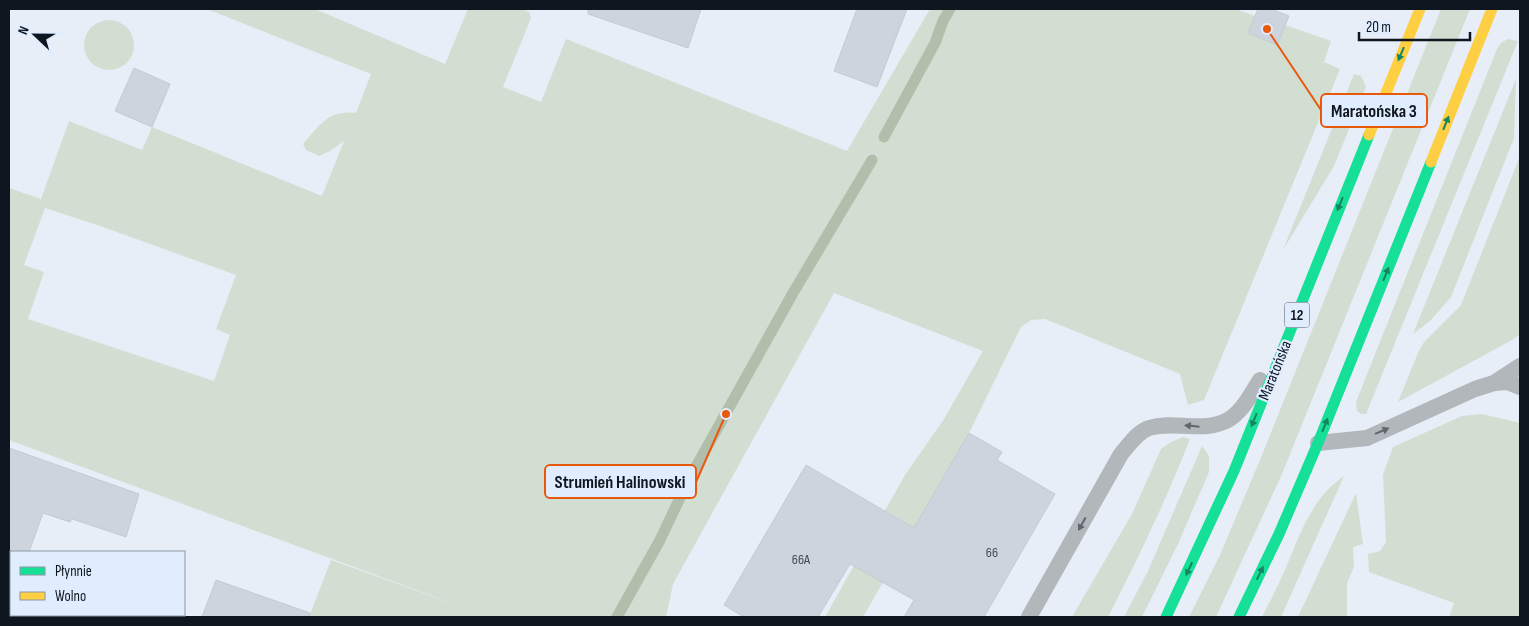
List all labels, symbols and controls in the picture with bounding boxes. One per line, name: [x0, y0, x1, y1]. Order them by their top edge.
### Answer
north arrow: [10, 10, 60, 60]
scale bar: [1359, 10, 1470, 42]
text: 20 m: [1366, 18, 1391, 37]
text: N: [14, 24, 33, 37]
one-way arrow: [1397, 47, 1405, 62]
callout: Maratońska 3: [1321, 94, 1427, 127]
text: Maratońska 3: [1331, 101, 1417, 122]
one-way arrow: [1443, 116, 1451, 130]
one-way arrow: [1336, 197, 1344, 212]
one-way arrow: [1382, 267, 1390, 281]
road number: 12: [1284, 302, 1310, 328]
street label: Maratońska: [1255, 338, 1296, 403]
one-way arrow: [1250, 413, 1258, 428]
one-way arrow: [1322, 417, 1329, 432]
one-way arrow: [1184, 422, 1200, 430]
one-way arrow: [1375, 427, 1389, 435]
callout: Strumień Halinowski: [545, 465, 696, 498]
text: Strumień Halinowski: [555, 472, 685, 493]
one-way arrow: [1077, 518, 1086, 531]
house number: 66: [986, 544, 998, 561]
legend: [10, 551, 185, 616]
house number: 66A: [792, 551, 811, 568]
text: Płynnie: [55, 562, 92, 581]
one-way arrow: [1185, 562, 1193, 576]
one-way arrow: [1256, 566, 1264, 581]
text: Wolno: [55, 587, 86, 606]

